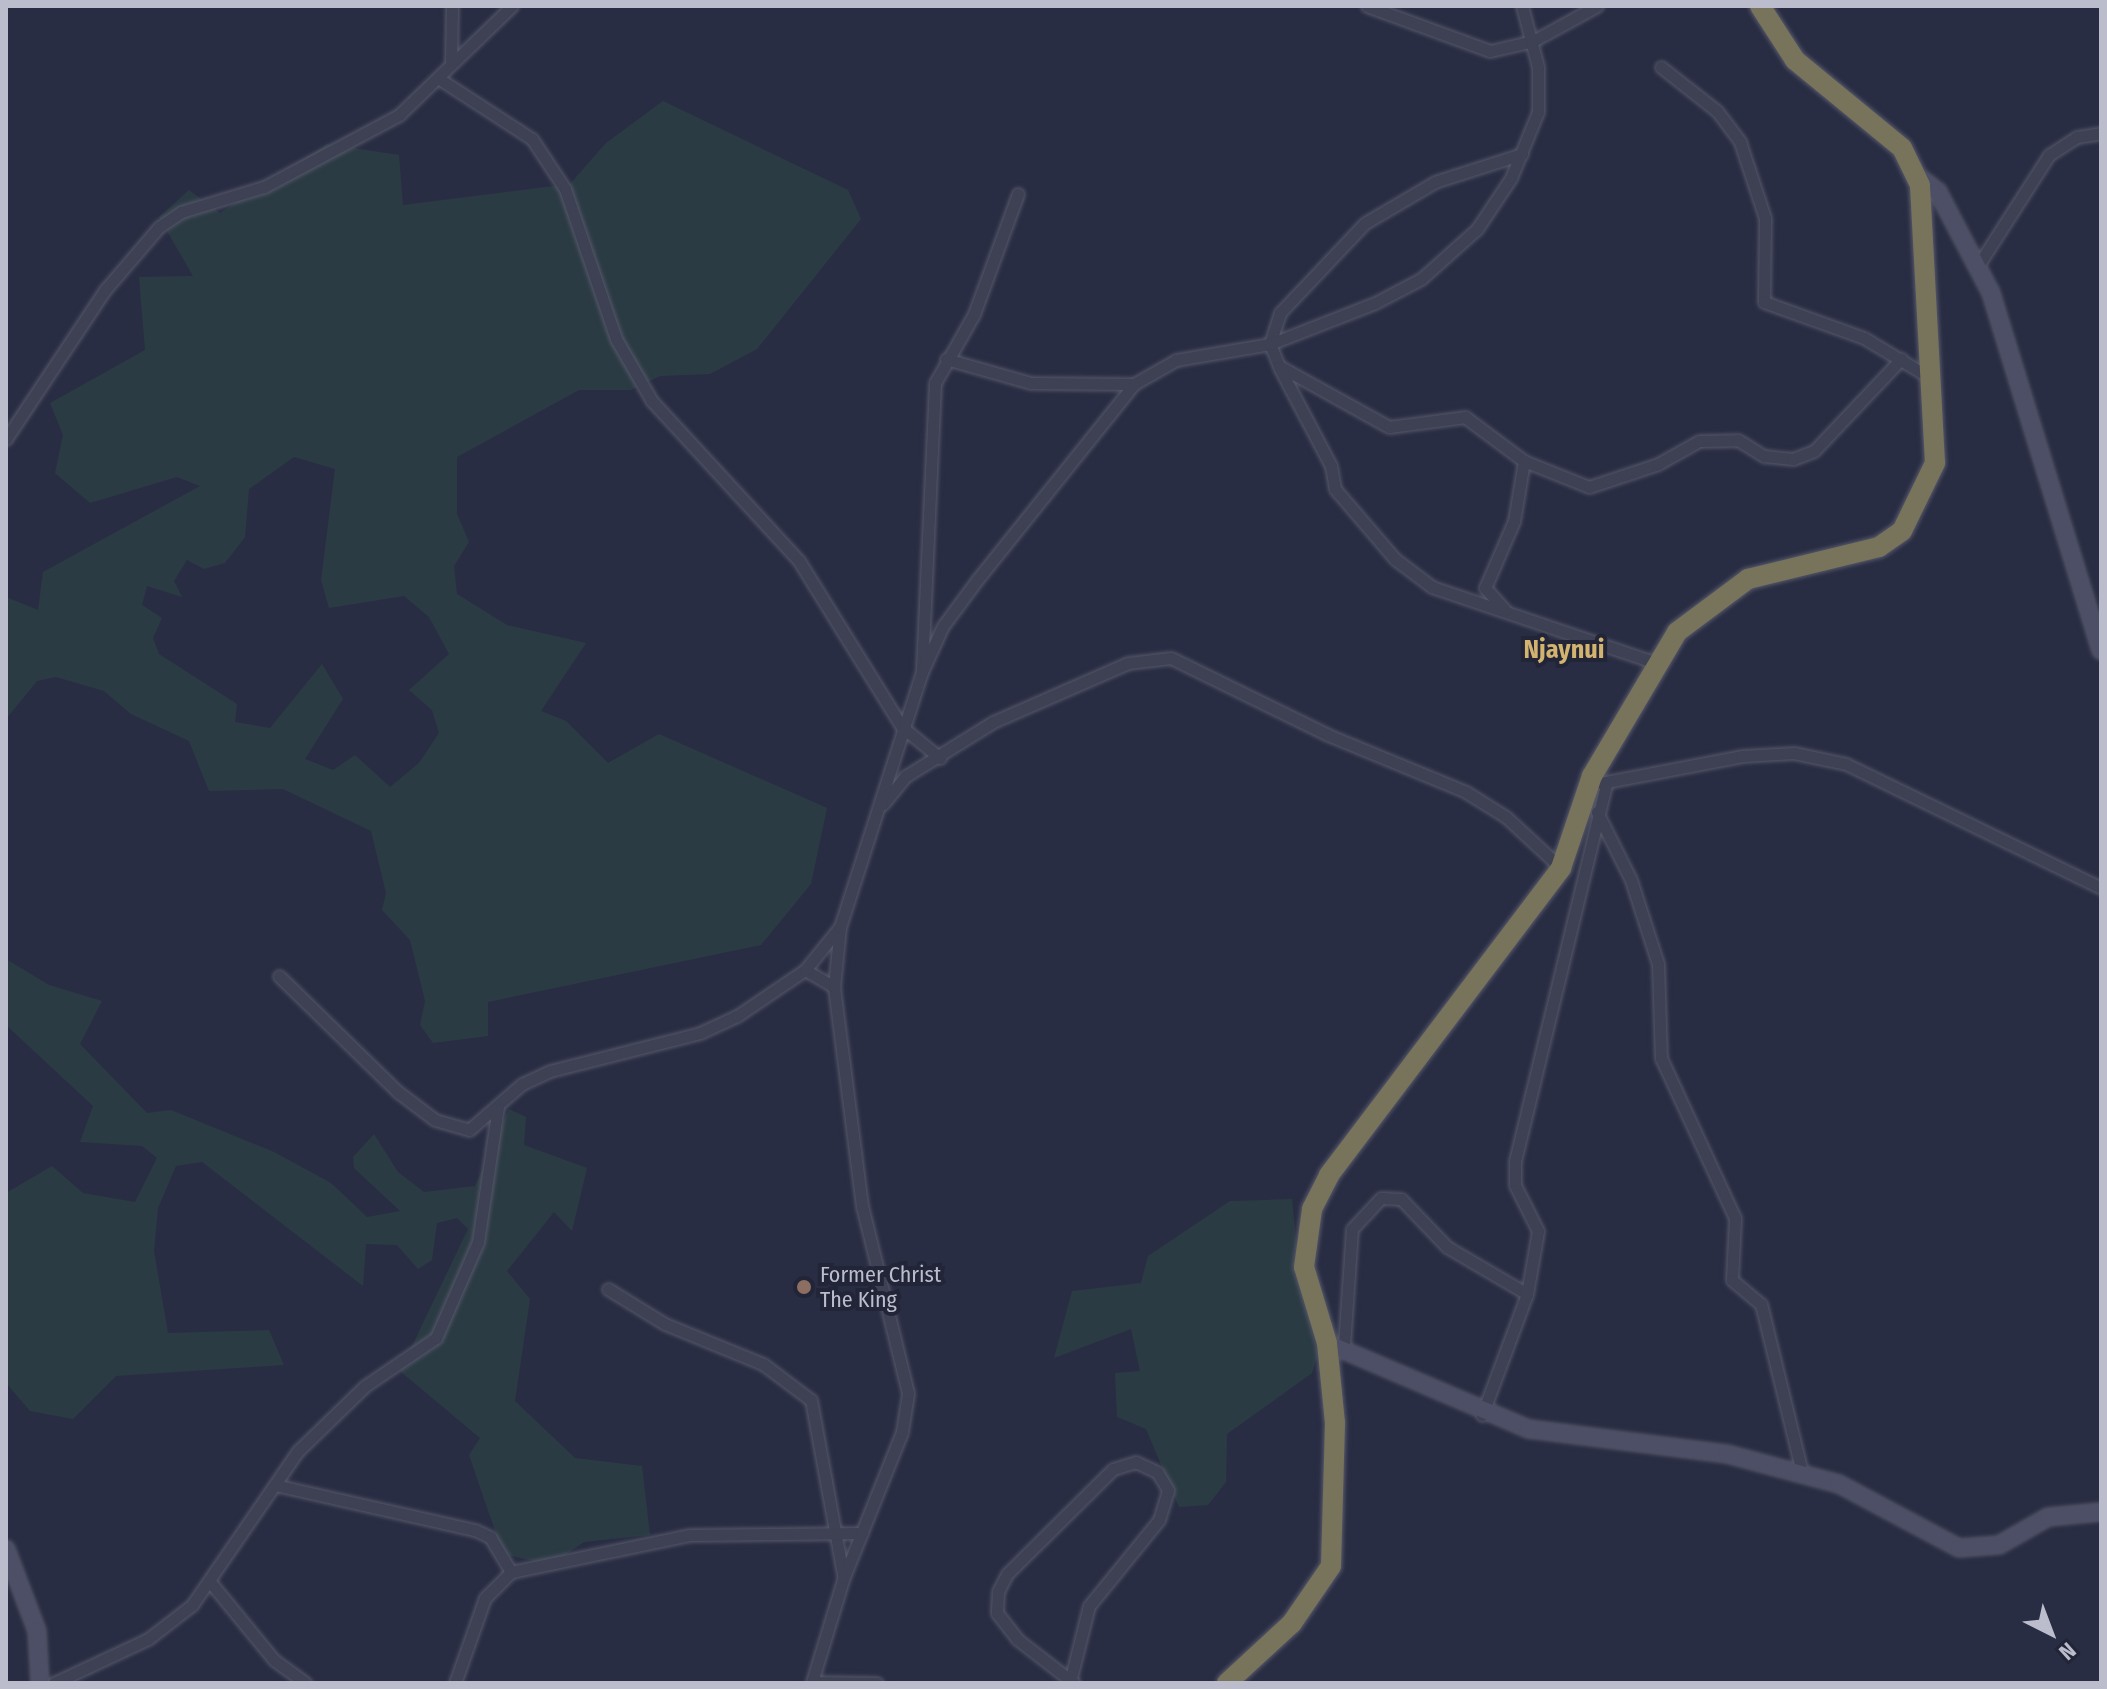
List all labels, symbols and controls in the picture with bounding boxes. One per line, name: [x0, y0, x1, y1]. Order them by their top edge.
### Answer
district label: Njaynui: [1523, 634, 1605, 666]
place label: Former Christ The King: [820, 1261, 941, 1312]
marker: Former Christ The King: [795, 1278, 813, 1296]
north arrow: [2011, 1593, 2091, 1673]
text: N: [2053, 1637, 2081, 1666]

